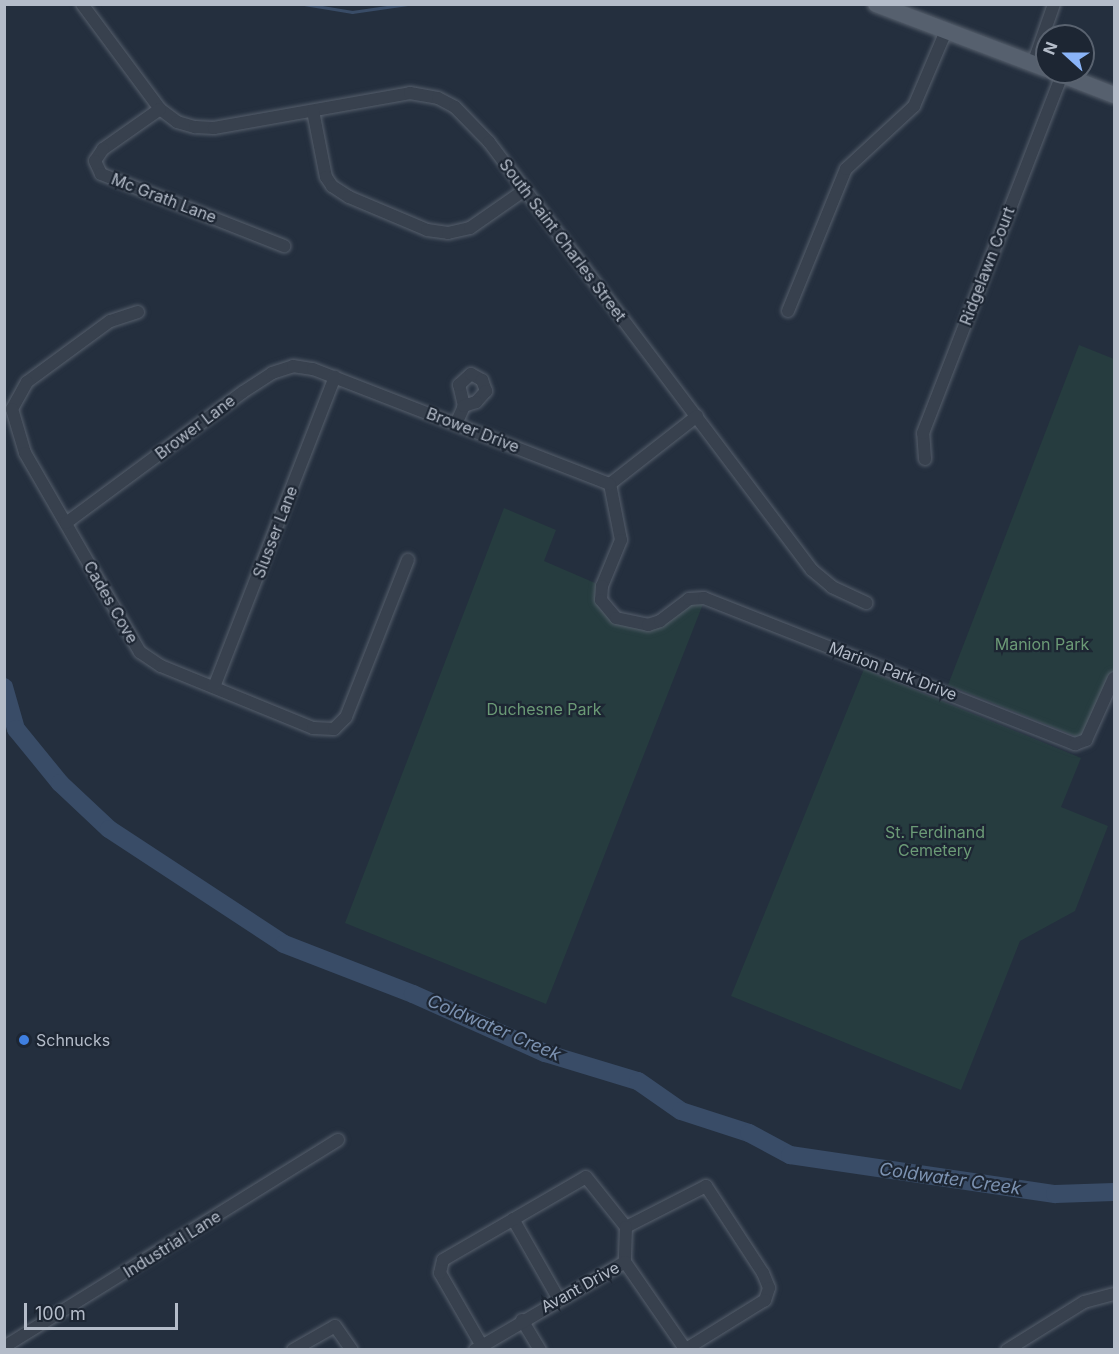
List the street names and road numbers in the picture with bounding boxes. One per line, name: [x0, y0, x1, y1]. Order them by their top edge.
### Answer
street label: South Saint Charles Street: [496, 155, 630, 325]
street label: Mc Grath Lane: [109, 169, 219, 227]
street label: Ridgelawn Court: [956, 204, 1018, 328]
street label: Brower Lane: [151, 391, 239, 463]
street label: Brower Drive: [424, 403, 522, 457]
street label: Slusser Lane: [249, 483, 301, 581]
street label: Cades Cove: [80, 557, 142, 647]
street label: Marion Park Drive: [826, 638, 960, 704]
street label: Industrial Lane: [120, 1206, 224, 1282]
street label: Avant Drive: [537, 1258, 623, 1316]

